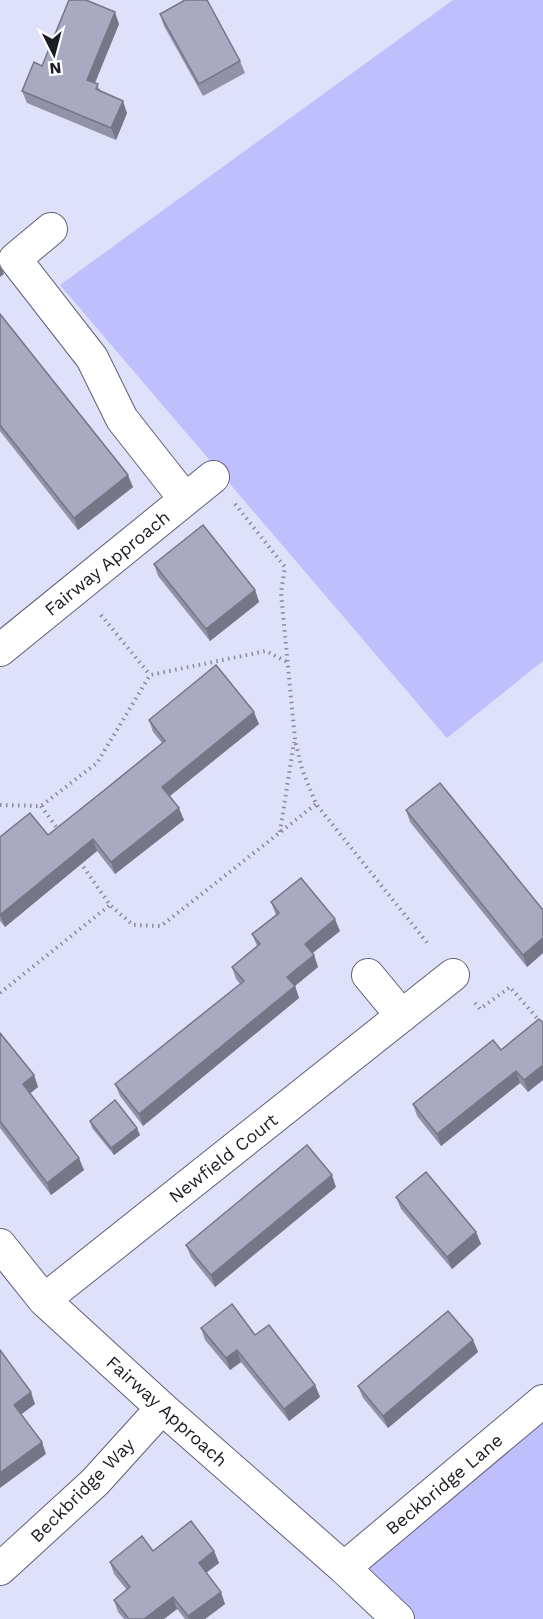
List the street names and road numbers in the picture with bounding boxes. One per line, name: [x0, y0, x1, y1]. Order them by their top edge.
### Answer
street label: Fairway Approach: [40, 506, 174, 620]
street label: Newfield Court: [164, 1109, 282, 1207]
street label: Fairway Approach: [102, 1351, 232, 1471]
street label: Beckbridge Lane: [381, 1429, 507, 1539]
street label: Beckbridge Way: [26, 1433, 139, 1546]

